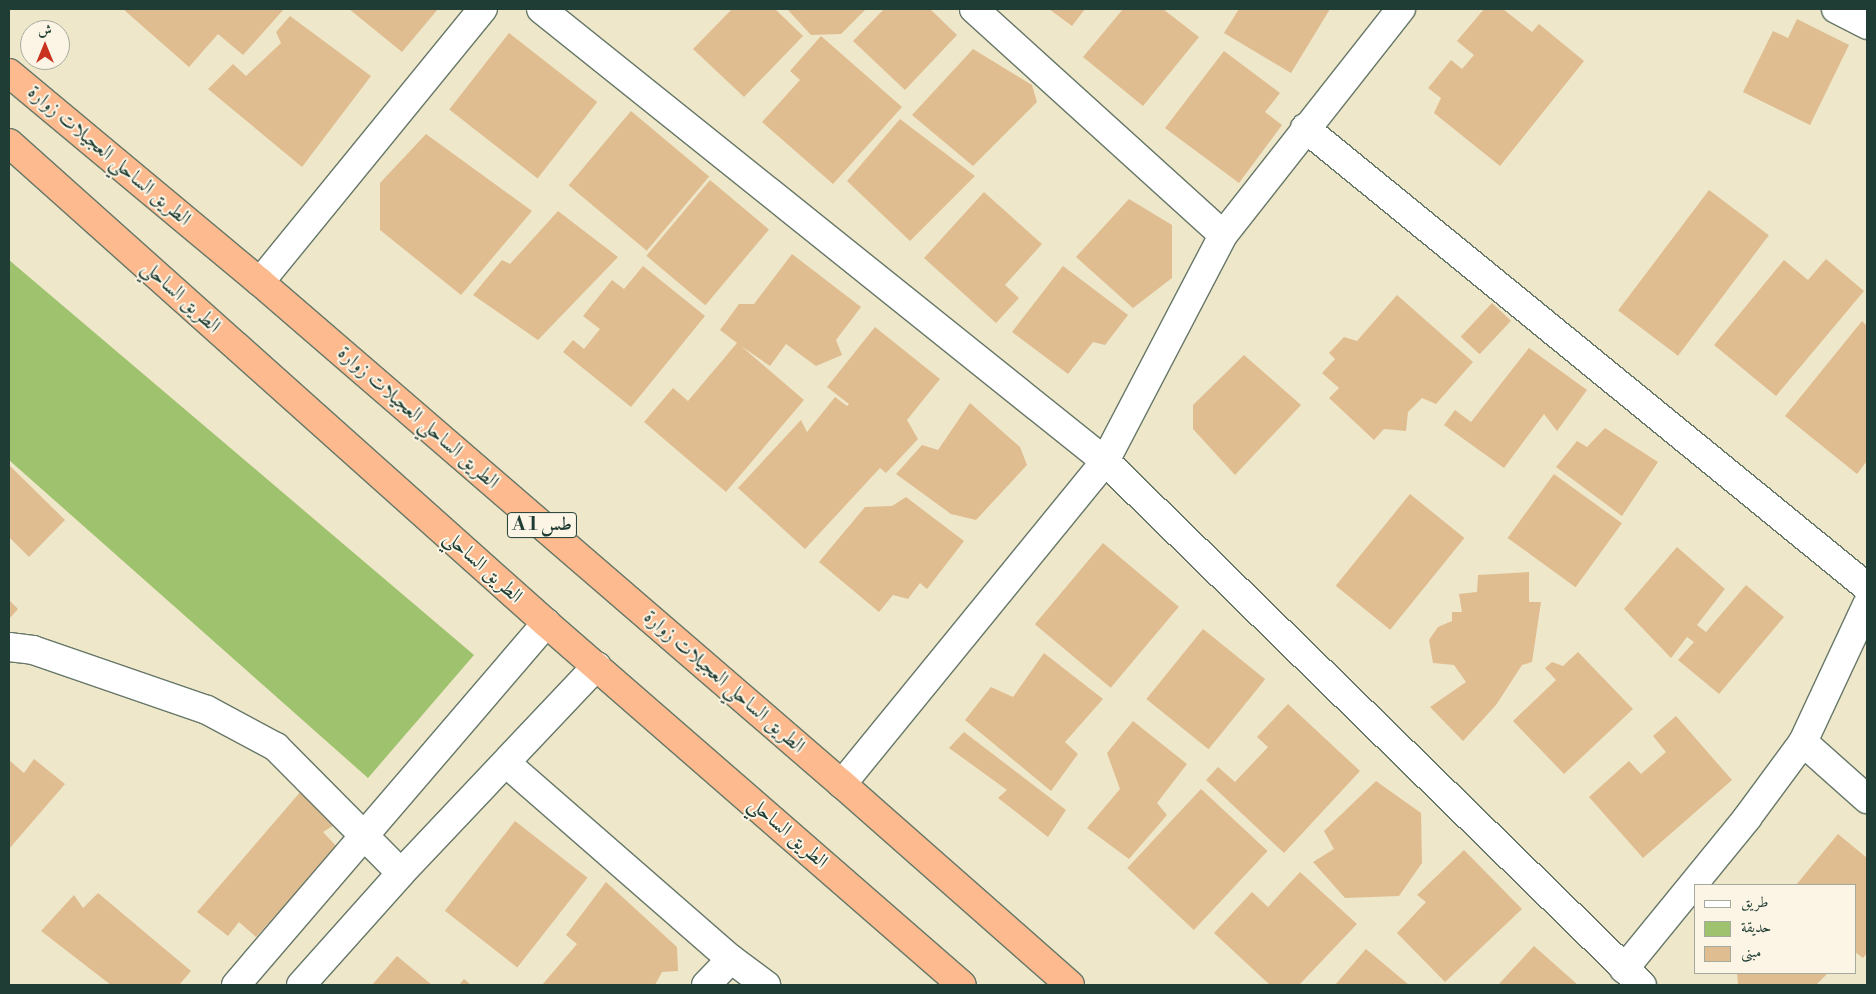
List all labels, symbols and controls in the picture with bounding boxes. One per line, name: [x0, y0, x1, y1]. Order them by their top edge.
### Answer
north arrow: [20, 20, 70, 70]
text: ش: [38, 22, 52, 40]
street label: الطريق الساحلي العجيلات زوارة: [22, 81, 196, 231]
street label: الطريق الساحلي: [137, 255, 225, 339]
street label: الطريق الساحلي العجيلات زوارة: [332, 341, 504, 495]
road number: A 1 طس: [506, 508, 578, 542]
street label: الطريق الساحلي: [439, 525, 527, 609]
street label: الطريق الساحلي العجيلات زوارة: [638, 605, 810, 759]
street label: الطريق الساحلي: [743, 792, 833, 874]
legend: [1694, 884, 1856, 974]
text: طريق: [1741, 893, 1768, 912]
text: حديقة: [1741, 918, 1771, 937]
text: مبنى: [1741, 943, 1761, 962]

